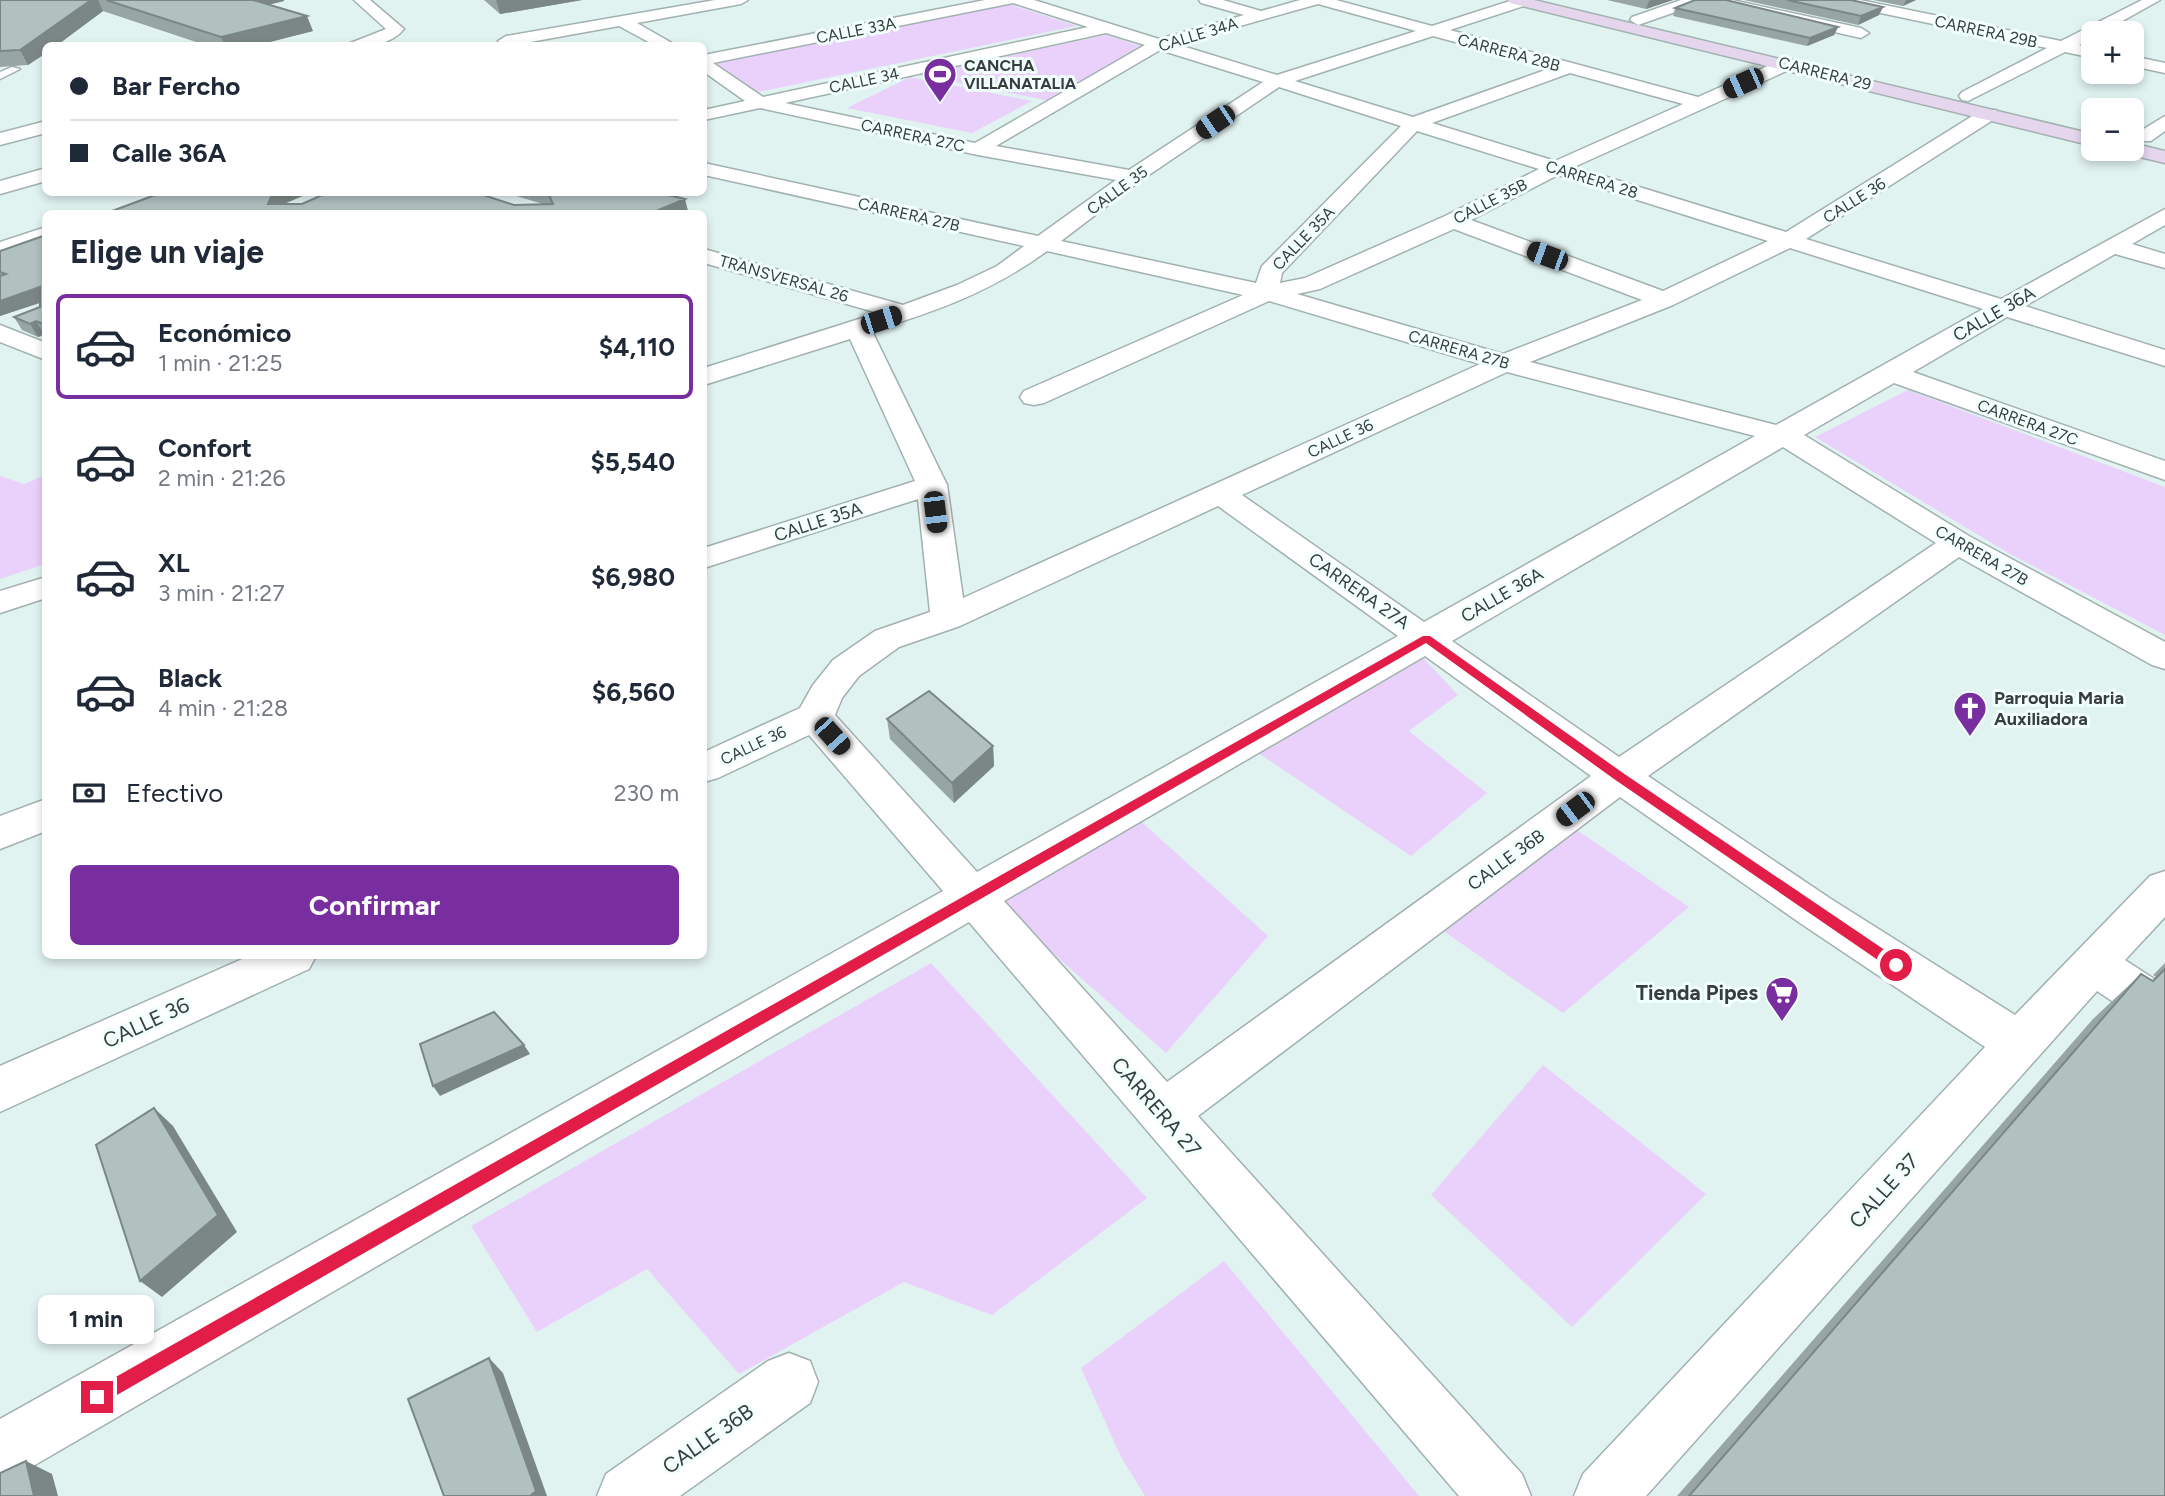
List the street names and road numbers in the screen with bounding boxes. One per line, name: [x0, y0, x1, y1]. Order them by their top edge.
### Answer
street label: CARRERA 29B: [1933, 11, 2039, 52]
street label: CALLE 33A: [815, 13, 898, 48]
street label: CALLE 34A: [1156, 13, 1240, 56]
street label: CARRERA 28B: [1456, 30, 1562, 75]
street label: CARRERA 29: [1777, 53, 1873, 94]
street label: CALLE 34: [827, 64, 901, 97]
street label: CARRERA 27C: [859, 115, 967, 156]
street label: CARRERA 28: [1543, 156, 1640, 203]
street label: CALLE 35: [1083, 162, 1151, 219]
street label: CALLE 36: [1819, 174, 1889, 227]
street label: CALLE 35B: [1450, 175, 1530, 228]
street label: CARRERA 27B: [856, 194, 962, 235]
street label: CALLE 35A: [1268, 202, 1339, 274]
street label: TRANSVERSAL 26: [717, 251, 851, 306]
street label: CALLE 36A: [1949, 282, 2039, 346]
street label: CARRERA 27B: [1406, 326, 1512, 373]
street label: CARRERA 27C: [1975, 395, 2081, 449]
street label: CALLE 36: [1304, 415, 1376, 462]
street label: CALLE 35A: [771, 497, 865, 547]
street label: CARRERA 27B: [1932, 521, 2032, 590]
street label: CARRERA 27A: [1304, 548, 1414, 634]
street label: CALLE 36A: [1457, 563, 1547, 627]
street label: CALLE 36: [717, 722, 789, 769]
street label: CALLE 36B: [1463, 825, 1549, 895]
street label: CALLE 36: [99, 992, 193, 1053]
street label: CARRERA 27: [1106, 1052, 1206, 1162]
street label: CALLE 37: [1844, 1148, 1924, 1233]
street label: CALLE 36B: [658, 1398, 758, 1479]

